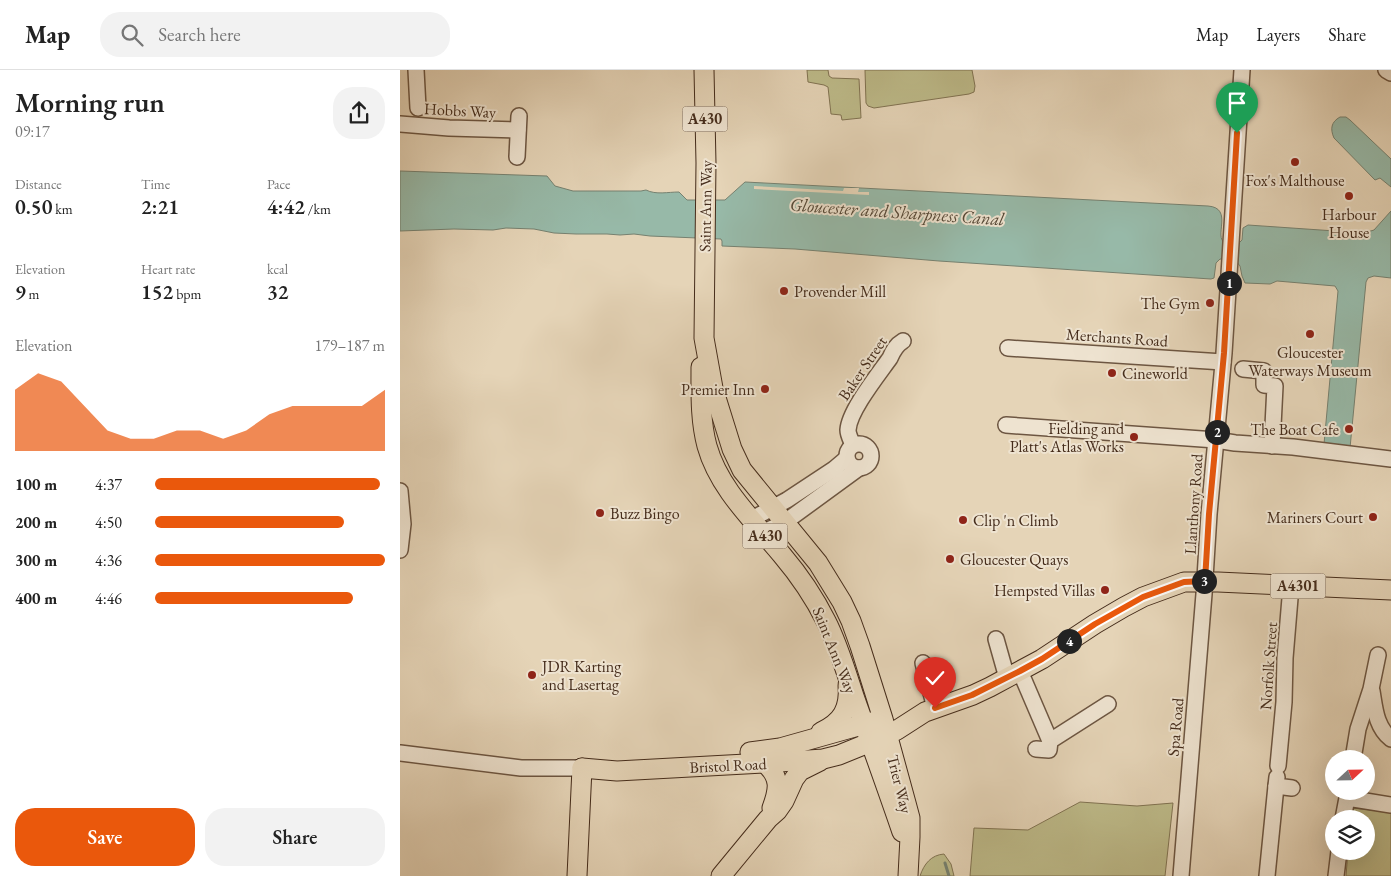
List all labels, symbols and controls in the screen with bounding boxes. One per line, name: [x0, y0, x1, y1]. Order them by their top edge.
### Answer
search box: [100, 12, 450, 57]
text: Map: [25, 19, 70, 50]
icon: search: [118, 21, 146, 49]
text: Search here: [158, 22, 241, 47]
text: Map: [1196, 23, 1228, 46]
text: Layers: [1256, 23, 1300, 46]
text: Share: [1328, 23, 1366, 46]
pin: [1216, 82, 1258, 133]
text: Morning run: [15, 84, 165, 120]
button: share: [333, 87, 385, 139]
icon: arrive: [1223, 89, 1251, 117]
street label: Hobbs Way: [423, 98, 497, 123]
road number: A430: [682, 106, 728, 132]
text: 09:17: [15, 121, 50, 142]
marker: Fox's Malthouse: [1289, 156, 1301, 168]
street label: Saint Ann Way: [694, 159, 717, 252]
place label: Fox's Malthouse: [1246, 170, 1344, 191]
text: Distance: [15, 175, 62, 193]
text: Time: [141, 175, 170, 193]
text: Pace: [267, 175, 291, 193]
marker: Harbour House: [1343, 190, 1355, 202]
text: 0.50: [15, 193, 52, 220]
text: 2:21: [141, 193, 179, 220]
text: 4:42: [267, 193, 305, 220]
water label: Gloucester and Sharpness Canal: [789, 193, 1006, 232]
text: km: [52, 200, 73, 218]
text: /km: [305, 200, 331, 218]
place label: Harbour House: [1322, 204, 1377, 243]
text: Elevation: [15, 260, 65, 278]
text: Heart rate: [141, 260, 195, 278]
text: kcal: [267, 260, 288, 278]
pin: 1: [1216, 270, 1242, 296]
text: 1: [1226, 274, 1233, 292]
text: 9: [15, 278, 26, 305]
text: 152: [141, 278, 173, 305]
text: 32: [267, 278, 289, 305]
place label: Provender Mill: [794, 281, 886, 302]
text: m: [26, 285, 39, 303]
text: bpm: [173, 285, 202, 303]
marker: Provender Mill: [778, 285, 790, 297]
place label: The Gym: [1140, 293, 1201, 314]
marker: The Gym: [1204, 297, 1216, 309]
street label: Merchants Road: [1065, 323, 1170, 352]
marker: Gloucester Waterways Museum: [1304, 328, 1316, 340]
street label: Baker Street: [833, 332, 892, 405]
text: Elevation: [15, 335, 73, 356]
text: 179–187 m: [314, 335, 385, 356]
place label: Gloucester Waterways Museum: [1248, 342, 1372, 381]
place label: Cineworld: [1122, 363, 1189, 384]
marker: Cineworld: [1106, 367, 1118, 379]
place label: Premier Inn: [681, 379, 756, 400]
marker: Premier Inn: [759, 383, 771, 395]
place label: Fielding and Platt's Atlas Works: [1010, 418, 1125, 457]
place label: The Boat Cafe: [1250, 419, 1339, 440]
pin: 2: [1204, 420, 1230, 444]
text: 2: [1214, 423, 1221, 441]
marker: The Boat Cafe: [1343, 423, 1355, 435]
marker: Fielding and Platt's Atlas Works: [1128, 431, 1140, 443]
street label: Llanthony Road: [1180, 452, 1208, 555]
text: 100 m: [15, 474, 57, 495]
text: 4:37: [95, 474, 122, 495]
place label: Buzz Bingo: [610, 503, 680, 524]
marker: Buzz Bingo: [594, 507, 606, 519]
place label: Mariners Court: [1267, 507, 1363, 528]
place label: Clip 'n Climb: [973, 510, 1058, 531]
marker: Mariners Court: [1367, 511, 1379, 523]
text: 200 m: [15, 512, 57, 533]
text: 4:50: [95, 512, 122, 533]
marker: Clip 'n Climb: [957, 514, 969, 526]
road number: A430: [742, 524, 788, 548]
place label: Gloucester Quays: [960, 549, 1068, 570]
text: 300 m: [15, 550, 57, 571]
text: 4:36: [95, 550, 122, 571]
marker: Gloucester Quays: [944, 553, 956, 565]
pin: 3: [1192, 568, 1216, 594]
text: 3: [1201, 572, 1208, 590]
road number: A4301: [1270, 574, 1326, 598]
place label: Hempsted Villas: [994, 580, 1095, 601]
marker: Hempsted Villas: [1099, 584, 1111, 596]
text: 400 m: [15, 588, 57, 609]
text: 4:46: [95, 588, 122, 609]
street label: Saint Ann Way: [808, 604, 862, 698]
street label: Norfolk Street: [1255, 621, 1282, 711]
pin: 4: [1056, 628, 1082, 654]
text: 4: [1066, 632, 1073, 650]
place label: JDR Karting and Lasertag: [540, 656, 622, 695]
pin: [914, 657, 956, 708]
icon: check: [921, 664, 949, 692]
marker: JDR Karting and Lasertag: [526, 669, 538, 681]
street label: Spa Road: [1162, 696, 1189, 757]
north arrow: [1325, 750, 1375, 800]
map controls: [1325, 750, 1375, 860]
street label: Bristol Road: [689, 753, 768, 778]
street label: Trier Way: [882, 753, 917, 816]
button: Save: [15, 808, 195, 866]
button: Share: [205, 808, 385, 866]
button: layers: [1325, 810, 1375, 860]

